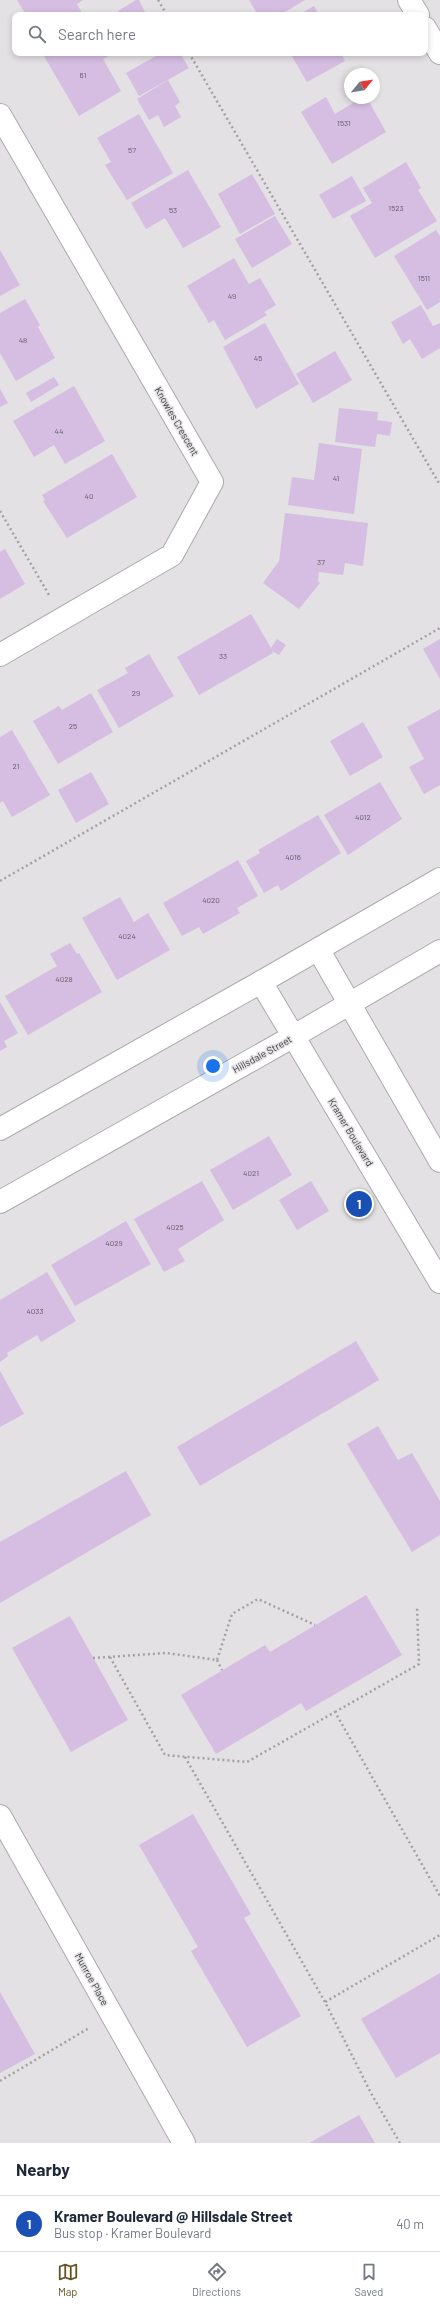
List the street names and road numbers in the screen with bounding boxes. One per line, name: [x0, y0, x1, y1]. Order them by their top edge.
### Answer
street label: Knowles Crescent: [152, 384, 202, 458]
street label: Hillsdale Street: [230, 1033, 294, 1075]
street label: Kramer Boulevard: [326, 1096, 376, 1168]
street label: Munroe Place: [73, 1951, 111, 2007]

